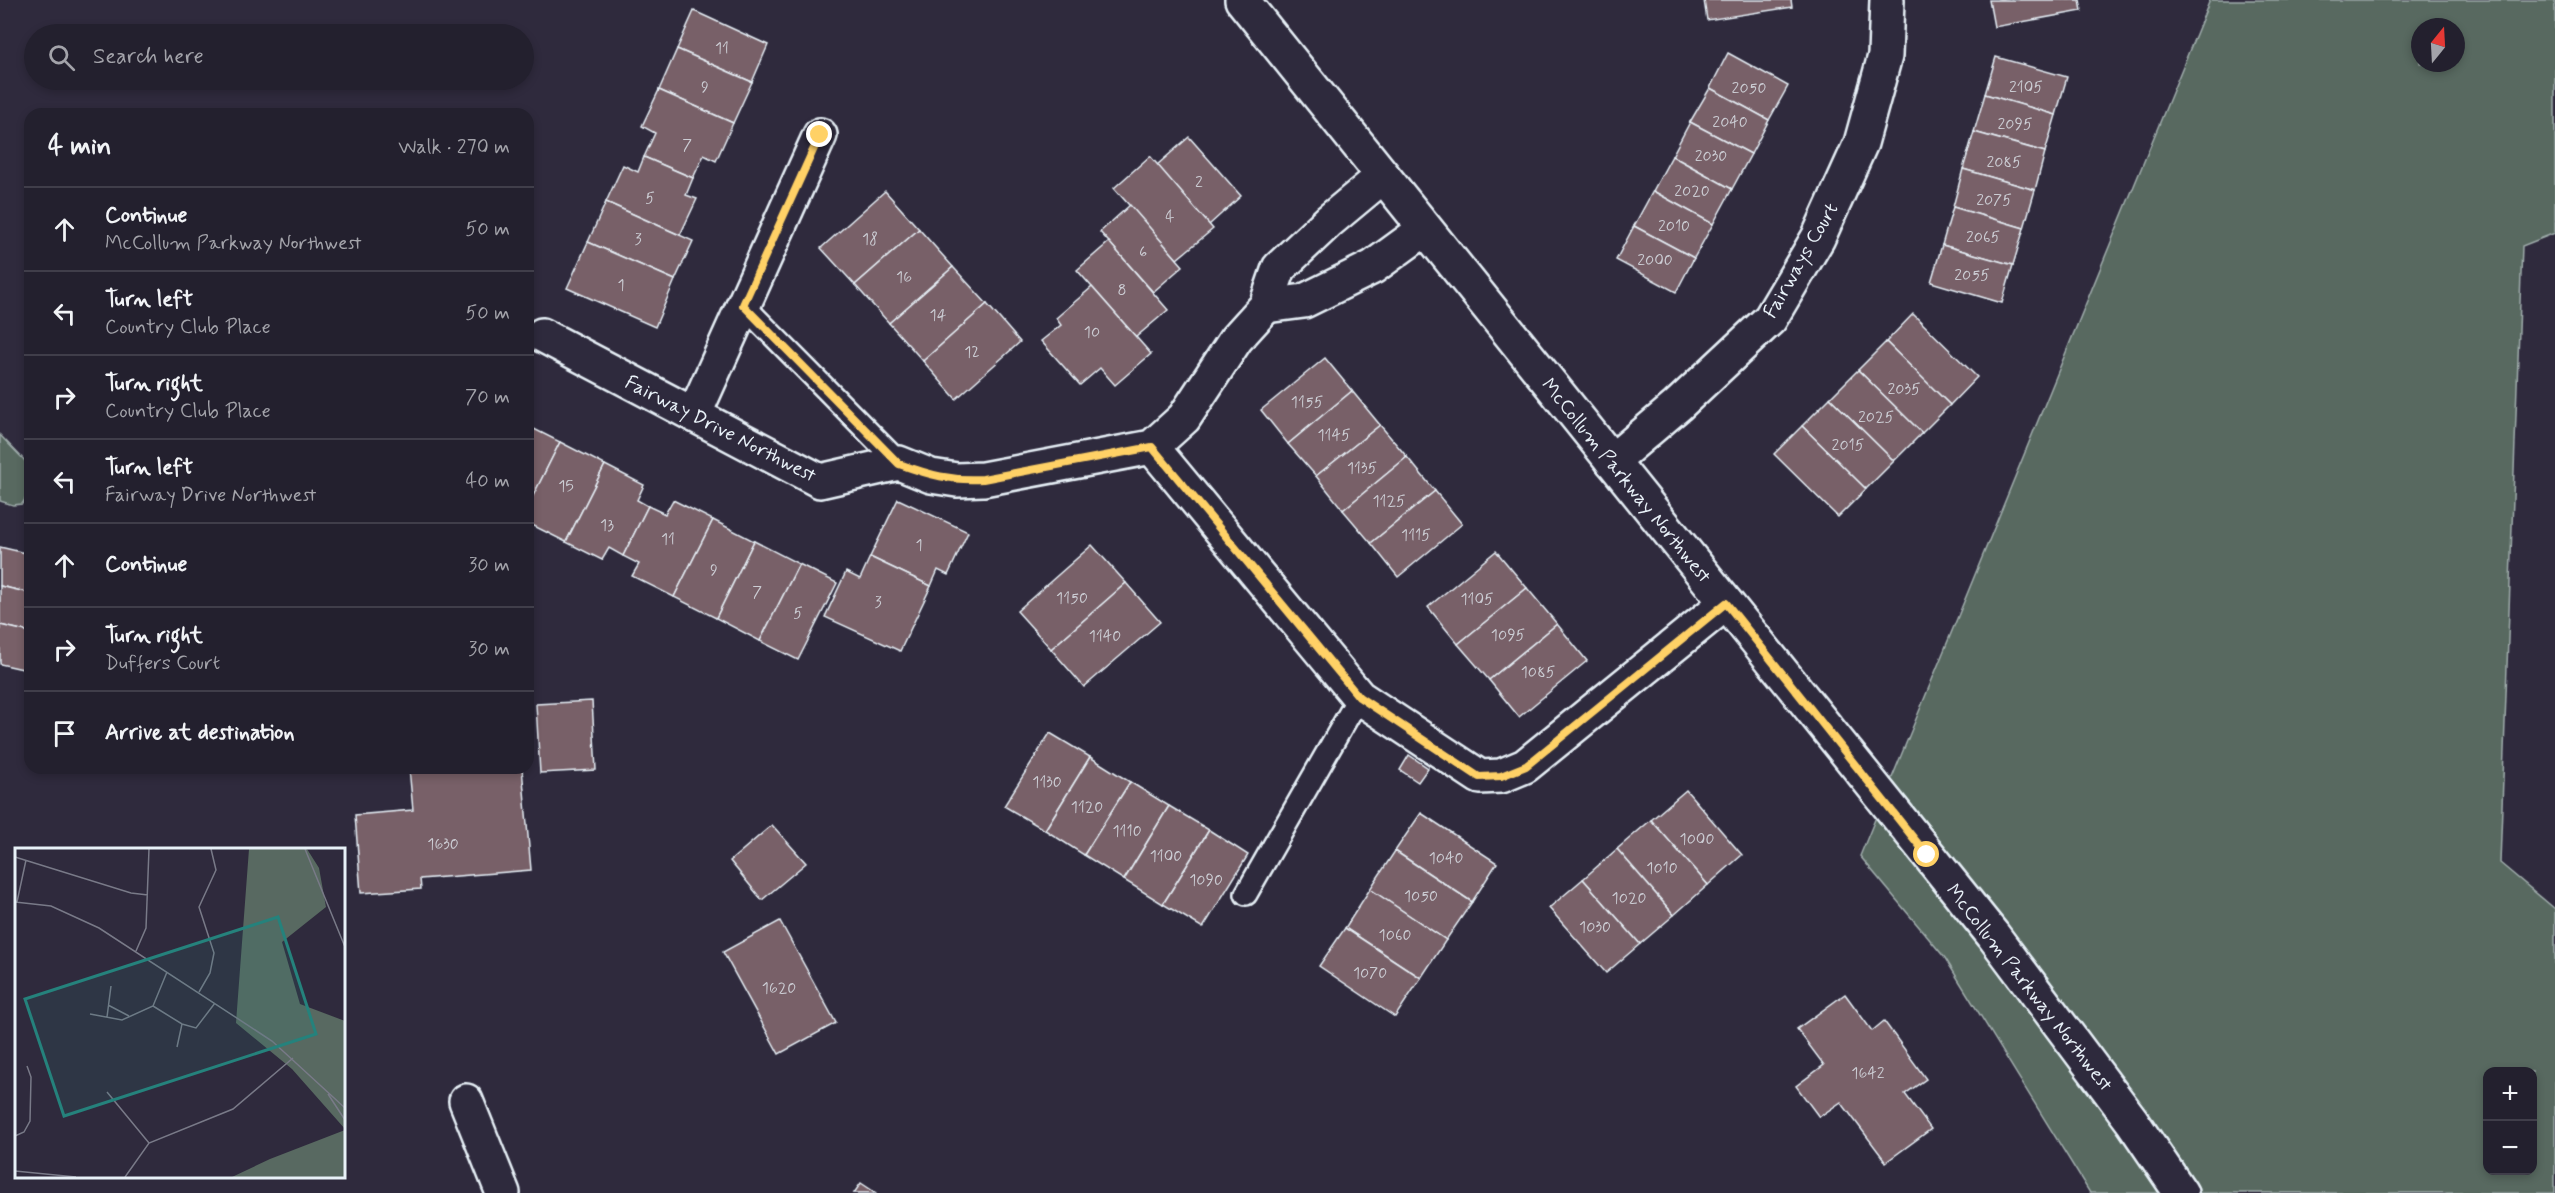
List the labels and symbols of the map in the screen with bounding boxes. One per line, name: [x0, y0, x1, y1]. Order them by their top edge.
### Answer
north arrow: [2411, 18, 2465, 72]
house number: 11: [715, 38, 729, 59]
house number: 9: [701, 77, 709, 98]
house number: 2105: [2009, 77, 2043, 98]
house number: 2050: [1732, 78, 1766, 99]
house number: 2040: [1712, 112, 1748, 133]
house number: 2095: [1997, 114, 2033, 135]
route end: [806, 121, 832, 147]
house number: 7: [682, 135, 692, 156]
house number: 2030: [1695, 146, 1727, 167]
house number: 2085: [1986, 152, 2022, 173]
house number: 2: [1195, 172, 1203, 193]
house number: 2020: [1674, 181, 1710, 202]
house number: 5: [645, 188, 655, 209]
house number: 2075: [1976, 190, 2012, 211]
street label: Fairways Court: [1757, 198, 1845, 323]
house number: 4: [1165, 206, 1175, 227]
house number: 2010: [1658, 216, 1690, 237]
house number: 2065: [1966, 227, 2000, 248]
house number: 3: [634, 229, 642, 250]
house number: 18: [862, 229, 878, 250]
house number: 6: [1139, 242, 1147, 263]
house number: 2000: [1637, 250, 1673, 271]
house number: 2055: [1954, 265, 1990, 286]
house number: 16: [896, 267, 912, 288]
house number: 1: [617, 275, 625, 296]
house number: 8: [1117, 280, 1127, 301]
house number: 14: [930, 305, 947, 326]
house number: 10: [1084, 322, 1100, 343]
house number: 12: [964, 342, 980, 363]
street label: Fairway Drive Northwest: [620, 369, 821, 489]
street label: McCollum Parkway Northwest: [1535, 373, 1717, 589]
house number: 2035: [1887, 379, 1921, 400]
house number: 1155: [1291, 392, 1323, 413]
house number: 2025: [1858, 407, 1894, 428]
house number: 1145: [1317, 425, 1351, 446]
house number: 2015: [1832, 435, 1864, 456]
house number: 1135: [1347, 458, 1377, 479]
house number: 15: [558, 476, 574, 497]
house number: 1125: [1372, 491, 1406, 512]
house number: 13: [600, 515, 614, 536]
house number: 1115: [1401, 525, 1431, 546]
house number: 11: [661, 529, 675, 550]
house number: 1: [915, 535, 923, 556]
house number: 9: [710, 560, 718, 581]
house number: 7: [752, 582, 762, 603]
house number: 1150: [1056, 588, 1088, 609]
house number: 1105: [1460, 589, 1494, 610]
house number: 3: [874, 592, 882, 613]
house number: 5: [793, 603, 803, 624]
house number: 1095: [1491, 625, 1525, 646]
house number: 1140: [1089, 626, 1121, 647]
house number: 1085: [1521, 662, 1555, 683]
house number: 1130: [1032, 772, 1062, 793]
house number: 1120: [1071, 797, 1103, 818]
house number: 1110: [1112, 821, 1142, 842]
house number: 1000: [1680, 829, 1714, 850]
house number: 1630: [427, 834, 459, 855]
route start: [1913, 841, 1939, 867]
house number: 1100: [1150, 846, 1182, 867]
inset map: [15, 848, 345, 1178]
house number: 1040: [1429, 848, 1463, 869]
house number: 1010: [1646, 858, 1678, 879]
house number: 1090: [1189, 870, 1223, 891]
street label: McCollum Parkway Northwest: [1939, 879, 2119, 1097]
house number: 1050: [1404, 886, 1438, 907]
house number: 1020: [1612, 888, 1646, 909]
house number: 1030: [1579, 917, 1611, 938]
house number: 1060: [1379, 925, 1411, 946]
house number: 1070: [1353, 963, 1387, 984]
house number: 1620: [762, 978, 796, 999]
house number: 1642: [1851, 1063, 1885, 1084]

